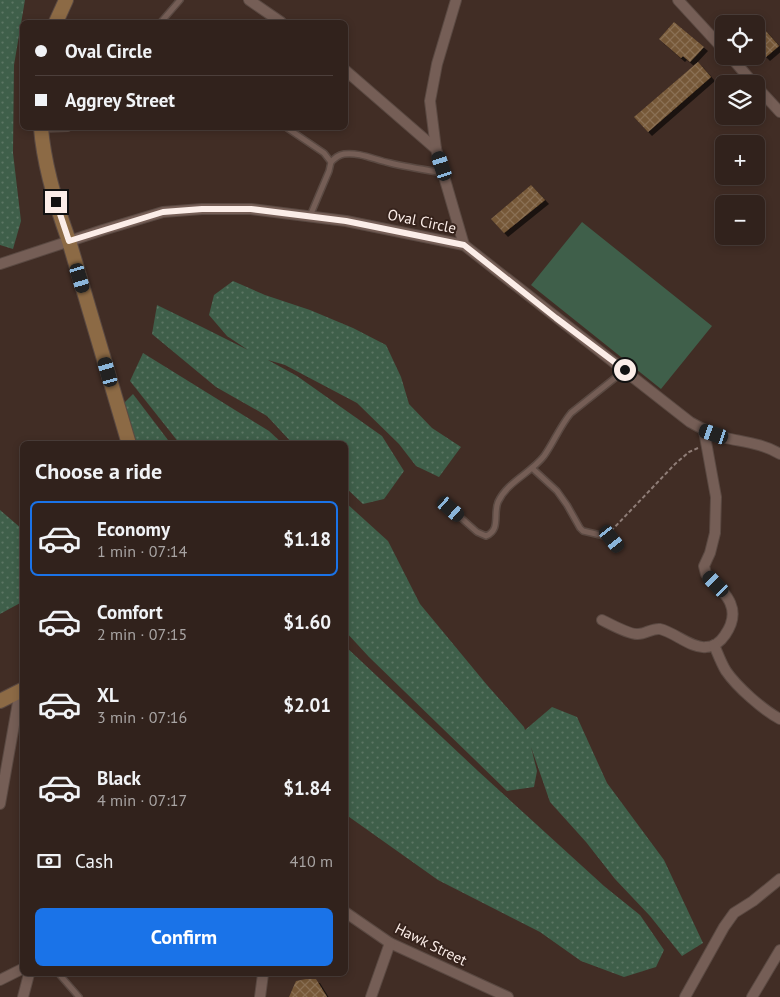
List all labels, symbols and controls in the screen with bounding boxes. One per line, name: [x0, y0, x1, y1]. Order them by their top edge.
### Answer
map controls: [715, 15, 765, 245]
button: locate: [715, 15, 765, 65]
text: Oval Circle: [65, 39, 152, 63]
button: layers: [715, 75, 765, 125]
text: Aggrey Street: [65, 88, 175, 112]
button: +: [715, 135, 765, 185]
car: [430, 149, 453, 183]
route end: [45, 191, 67, 213]
button: −: [715, 195, 765, 245]
street label: Oval Circle: [386, 204, 458, 238]
car: [68, 261, 91, 295]
car: [96, 356, 119, 388]
route start: [614, 359, 636, 381]
car: [697, 422, 730, 446]
text: Choose a ride: [35, 457, 162, 485]
car: [434, 493, 467, 525]
icon: car: [37, 516, 82, 561]
text: Economy: [97, 517, 170, 541]
car: [596, 523, 627, 555]
text: $1.18: [283, 527, 331, 551]
text: 1 min · 07:14: [97, 541, 187, 561]
car: [700, 568, 731, 600]
icon: car: [37, 599, 82, 644]
text: Comfort: [97, 600, 163, 624]
text: $1.60: [283, 610, 331, 634]
text: 2 min · 07:15: [97, 624, 187, 644]
icon: car: [37, 682, 82, 727]
text: XL: [97, 683, 119, 707]
text: $2.01: [283, 693, 331, 717]
text: 3 min · 07:16: [97, 707, 187, 727]
icon: car: [37, 765, 82, 810]
text: Black: [97, 766, 141, 790]
text: $1.84: [283, 776, 331, 800]
text: 4 min · 07:17: [97, 790, 187, 810]
icon: cash: [35, 847, 63, 875]
text: Cash: [75, 849, 113, 873]
text: 410 m: [290, 851, 333, 871]
button: Confirm: [35, 908, 333, 966]
street label: Hawk Street: [392, 918, 470, 970]

